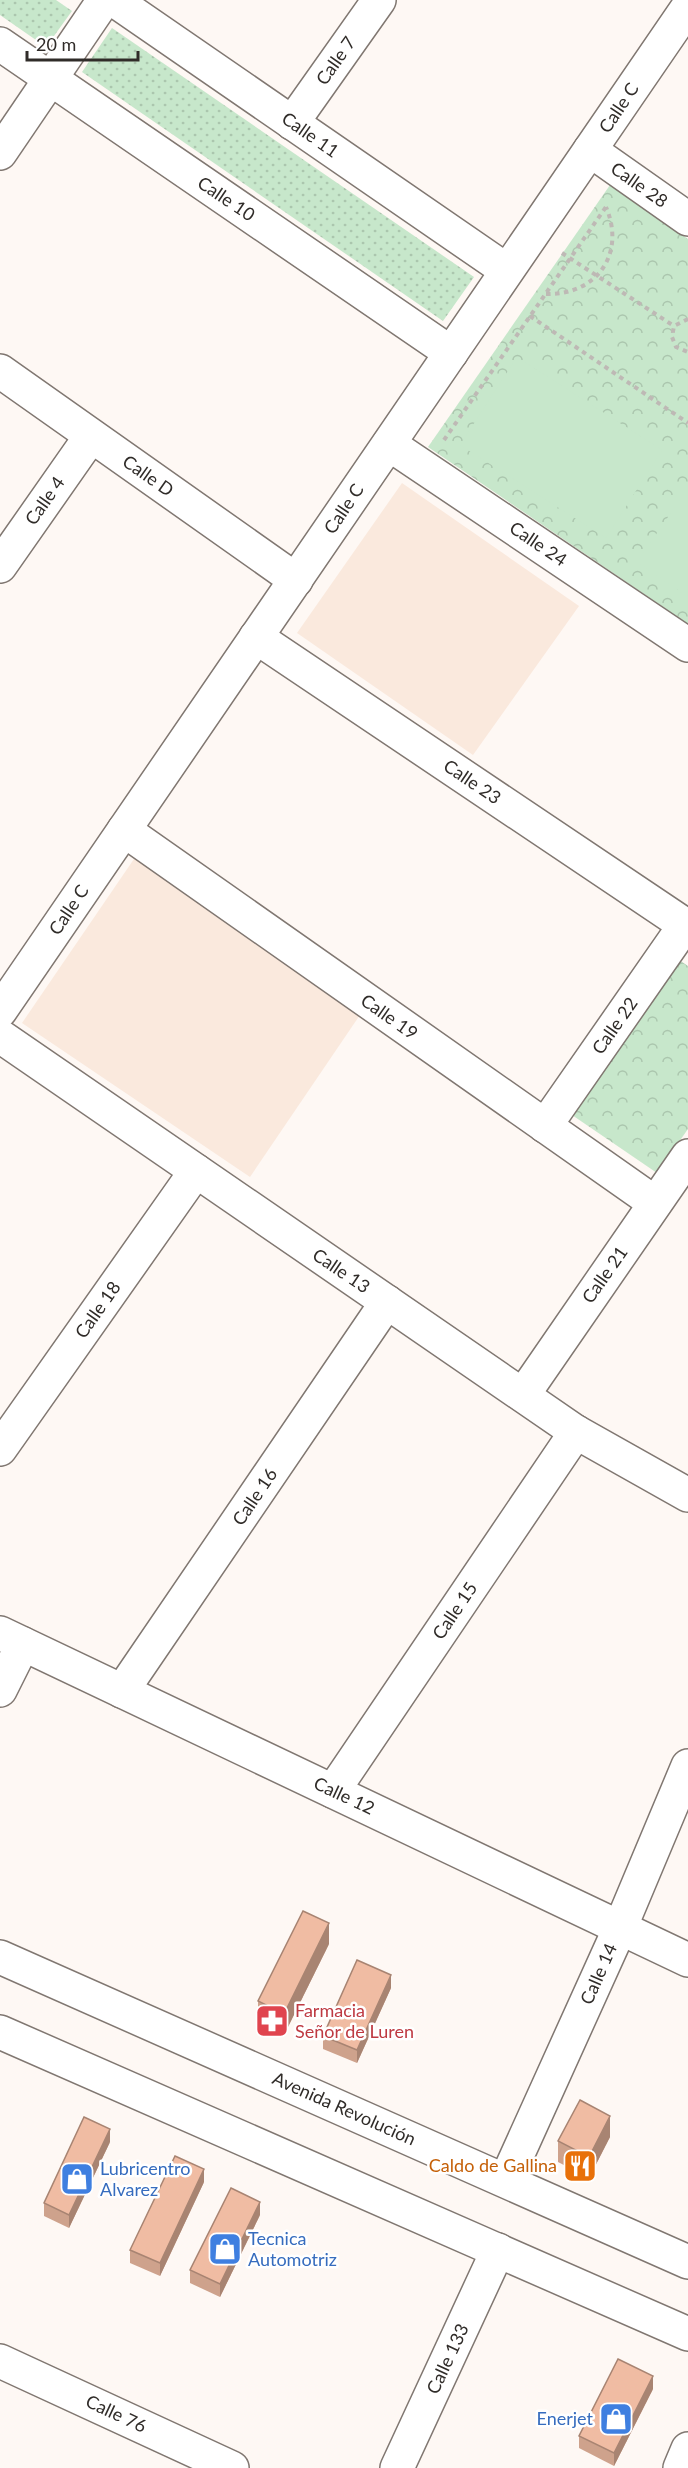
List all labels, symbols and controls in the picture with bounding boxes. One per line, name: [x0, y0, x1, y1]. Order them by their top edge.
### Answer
scale bar: [27, 24, 138, 62]
street label: Calle 7: [311, 32, 360, 89]
text: 20 m: [36, 33, 76, 55]
street label: Calle C: [594, 78, 643, 137]
street label: Calle 11: [278, 107, 343, 162]
street label: Calle 28: [607, 157, 672, 212]
street label: Calle 10: [194, 171, 259, 225]
street label: Calle D: [119, 450, 178, 501]
street label: Calle 4: [20, 472, 69, 529]
street label: Calle C: [319, 479, 368, 538]
street label: Calle 24: [506, 516, 571, 570]
street label: Calle 23: [440, 754, 505, 808]
street label: Calle C: [44, 880, 93, 939]
street label: Calle 19: [357, 989, 422, 1044]
street label: Calle 22: [587, 993, 642, 1058]
street label: Calle 21: [577, 1242, 632, 1307]
street label: Calle 13: [309, 1243, 374, 1297]
street label: Calle 18: [70, 1277, 125, 1342]
street label: Calle 16: [227, 1464, 281, 1529]
street label: Calle 15: [427, 1578, 481, 1643]
street label: Calle 12: [311, 1772, 378, 1819]
street label: Calle 14: [575, 1940, 621, 2008]
place label: Farmacia Señor de Luren: [295, 1999, 414, 2042]
pharmacy icon: Farmacia Señor de Luren: [254, 2003, 290, 2039]
street label: Avenida Revolución: [269, 2067, 420, 2150]
restaurant icon: Caldo de Gallina: [562, 2148, 598, 2184]
place label: Caldo de Gallina: [429, 2154, 557, 2176]
place label: Lubricentro Alvarez: [100, 2157, 190, 2200]
shop icon: Lubricentro Alvarez: [59, 2161, 95, 2197]
place label: Tecnica Automotriz: [248, 2227, 337, 2270]
shop icon: Tecnica Automotriz: [207, 2231, 243, 2267]
street label: Calle 133: [421, 2320, 473, 2397]
street label: Calle 76: [83, 2390, 150, 2437]
shop icon: Enerjet: [598, 2401, 634, 2437]
place label: Enerjet: [537, 2407, 594, 2429]

